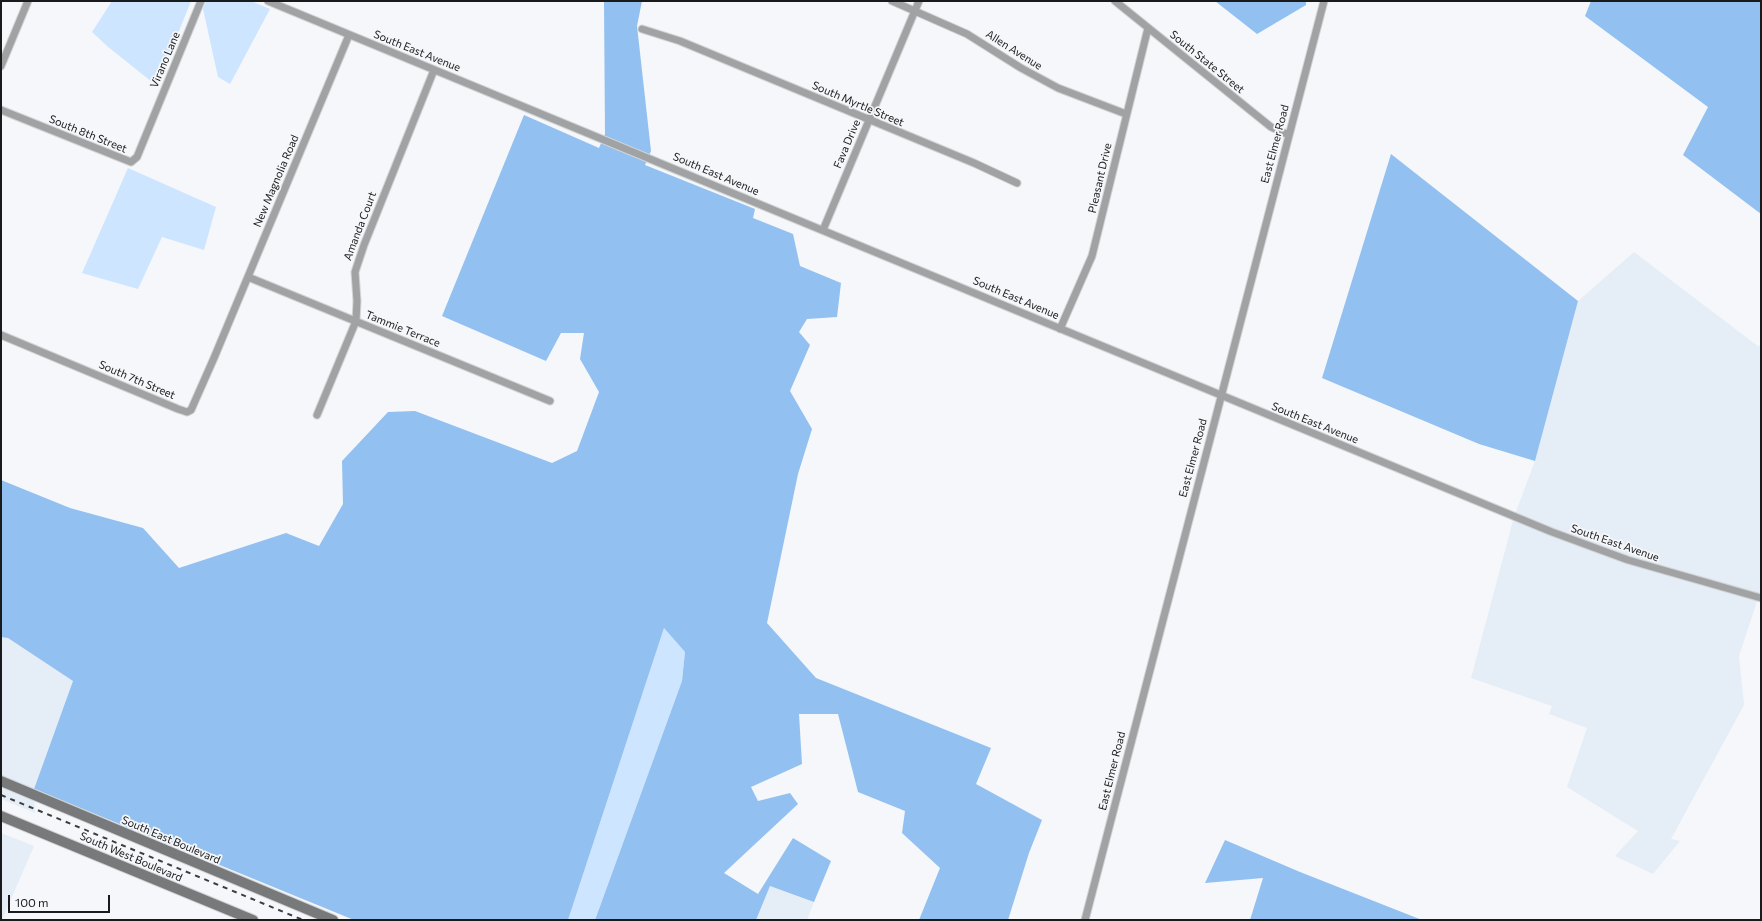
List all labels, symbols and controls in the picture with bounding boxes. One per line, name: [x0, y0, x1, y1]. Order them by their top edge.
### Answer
street label: Allen Avenue: [983, 27, 1045, 73]
street label: South East Avenue: [372, 28, 462, 74]
street label: South State Street: [1167, 28, 1247, 96]
street label: Virano Lane: [147, 30, 183, 90]
street label: South Myrtle Street: [810, 79, 906, 129]
street label: East Elmer Road: [1258, 103, 1292, 185]
street label: South 8th Street: [47, 112, 129, 156]
street label: Fava Drive: [831, 118, 863, 170]
street label: New Magnolia Road: [251, 133, 301, 229]
street label: Pleasant Drive: [1086, 142, 1114, 214]
street label: South East Avenue: [671, 150, 761, 198]
street label: Amanda Court: [341, 190, 379, 262]
street label: South East Avenue: [971, 274, 1061, 322]
street label: Tammie Terrace: [364, 308, 442, 350]
street label: South 7th Street: [97, 358, 177, 402]
street label: South East Avenue: [1270, 400, 1360, 446]
street label: East Elmer Road: [1176, 417, 1210, 499]
street label: South East Avenue: [1569, 522, 1661, 564]
street label: East Elmer Road: [1096, 730, 1128, 812]
street label: South East Boulevard: [120, 813, 222, 867]
street label: South West Boulevard: [78, 829, 184, 885]
scale bar: [10, 887, 112, 913]
text: 100 m: [15, 895, 49, 909]

